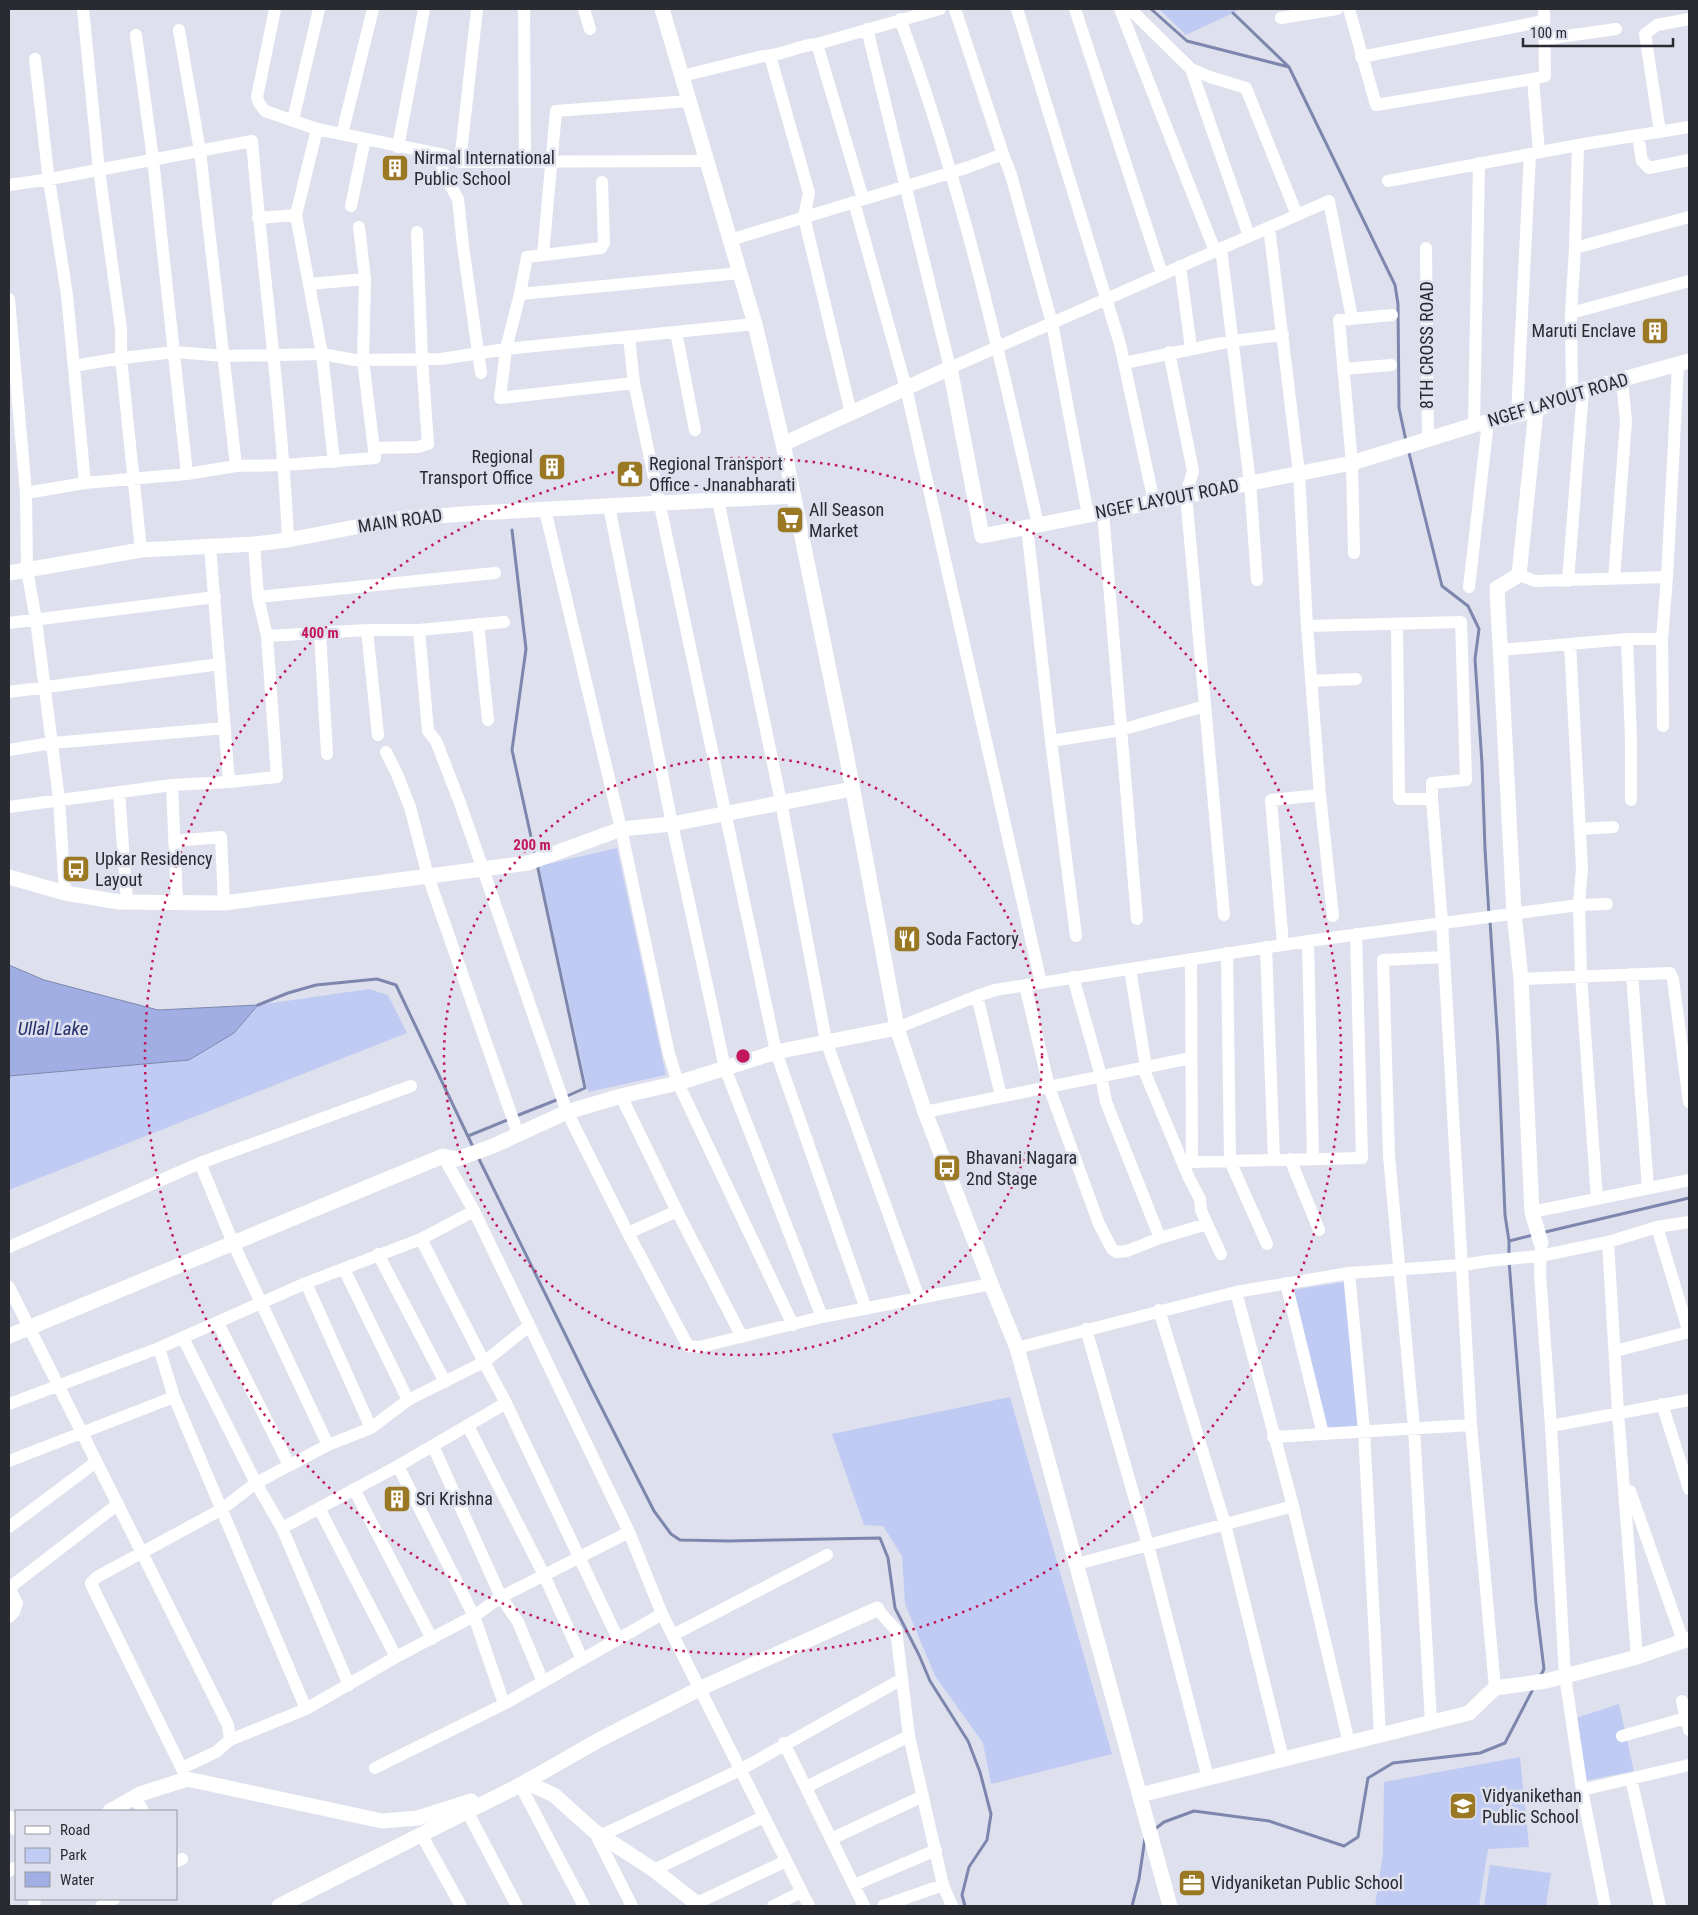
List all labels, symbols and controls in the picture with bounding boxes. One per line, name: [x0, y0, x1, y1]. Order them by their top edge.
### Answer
scale bar: [1523, 15, 1673, 47]
text: 100 m: [1530, 24, 1567, 42]
place label: Nirmal International Public School: [414, 147, 555, 189]
building icon: Nirmal International Public School: [380, 153, 410, 183]
street label: 8TH CROSS ROAD: [1416, 281, 1437, 409]
building icon: Maruti Enclave: [1640, 316, 1670, 346]
place label: Maruti Enclave: [1531, 320, 1636, 341]
street label: NGEF LAYOUT ROAD: [1485, 368, 1631, 431]
place label: Regional Transport Office: [419, 446, 533, 488]
building icon: Regional Transport Office: [537, 452, 567, 482]
place label: Regional Transport Office - Jnanabharati: [649, 453, 796, 495]
public building icon: Regional Transport Office - Jnanabharati: [615, 459, 645, 489]
street label: NGEF LAYOUT ROAD: [1093, 474, 1241, 523]
place label: All Season Market: [809, 499, 884, 541]
street label: MAIN ROAD: [356, 504, 443, 537]
supermarket icon: All Season Market: [775, 505, 805, 535]
text: 400 m: [301, 624, 339, 642]
text: 200 m: [513, 836, 551, 854]
place label: Upkar Residency Layout: [95, 848, 213, 890]
bus stop icon: Upkar Residency Layout: [61, 854, 91, 884]
restaurant icon: Soda Factory: [892, 924, 922, 954]
place label: Soda Factory: [926, 928, 1019, 949]
water label: Ullal Lake: [18, 1017, 88, 1040]
centre of rings: [734, 1047, 752, 1065]
place label: Bhavani Nagara 2nd Stage: [966, 1147, 1077, 1189]
bus stop icon: Bhavani Nagara 2nd Stage: [932, 1153, 962, 1183]
building icon: Sri Krishna: [382, 1484, 412, 1514]
place label: Sri Krishna: [416, 1488, 493, 1509]
place label: Vidyanikethan Public School: [1482, 1785, 1582, 1827]
school or university icon: Vidyanikethan Public School: [1448, 1791, 1478, 1821]
legend: [15, 1810, 178, 1900]
text: Road: [60, 1821, 90, 1839]
text: Park: [60, 1846, 87, 1864]
office icon: Vidyaniketan Public School: [1177, 1868, 1207, 1898]
text: Water: [60, 1871, 95, 1889]
place label: Vidyaniketan Public School: [1211, 1872, 1403, 1893]

